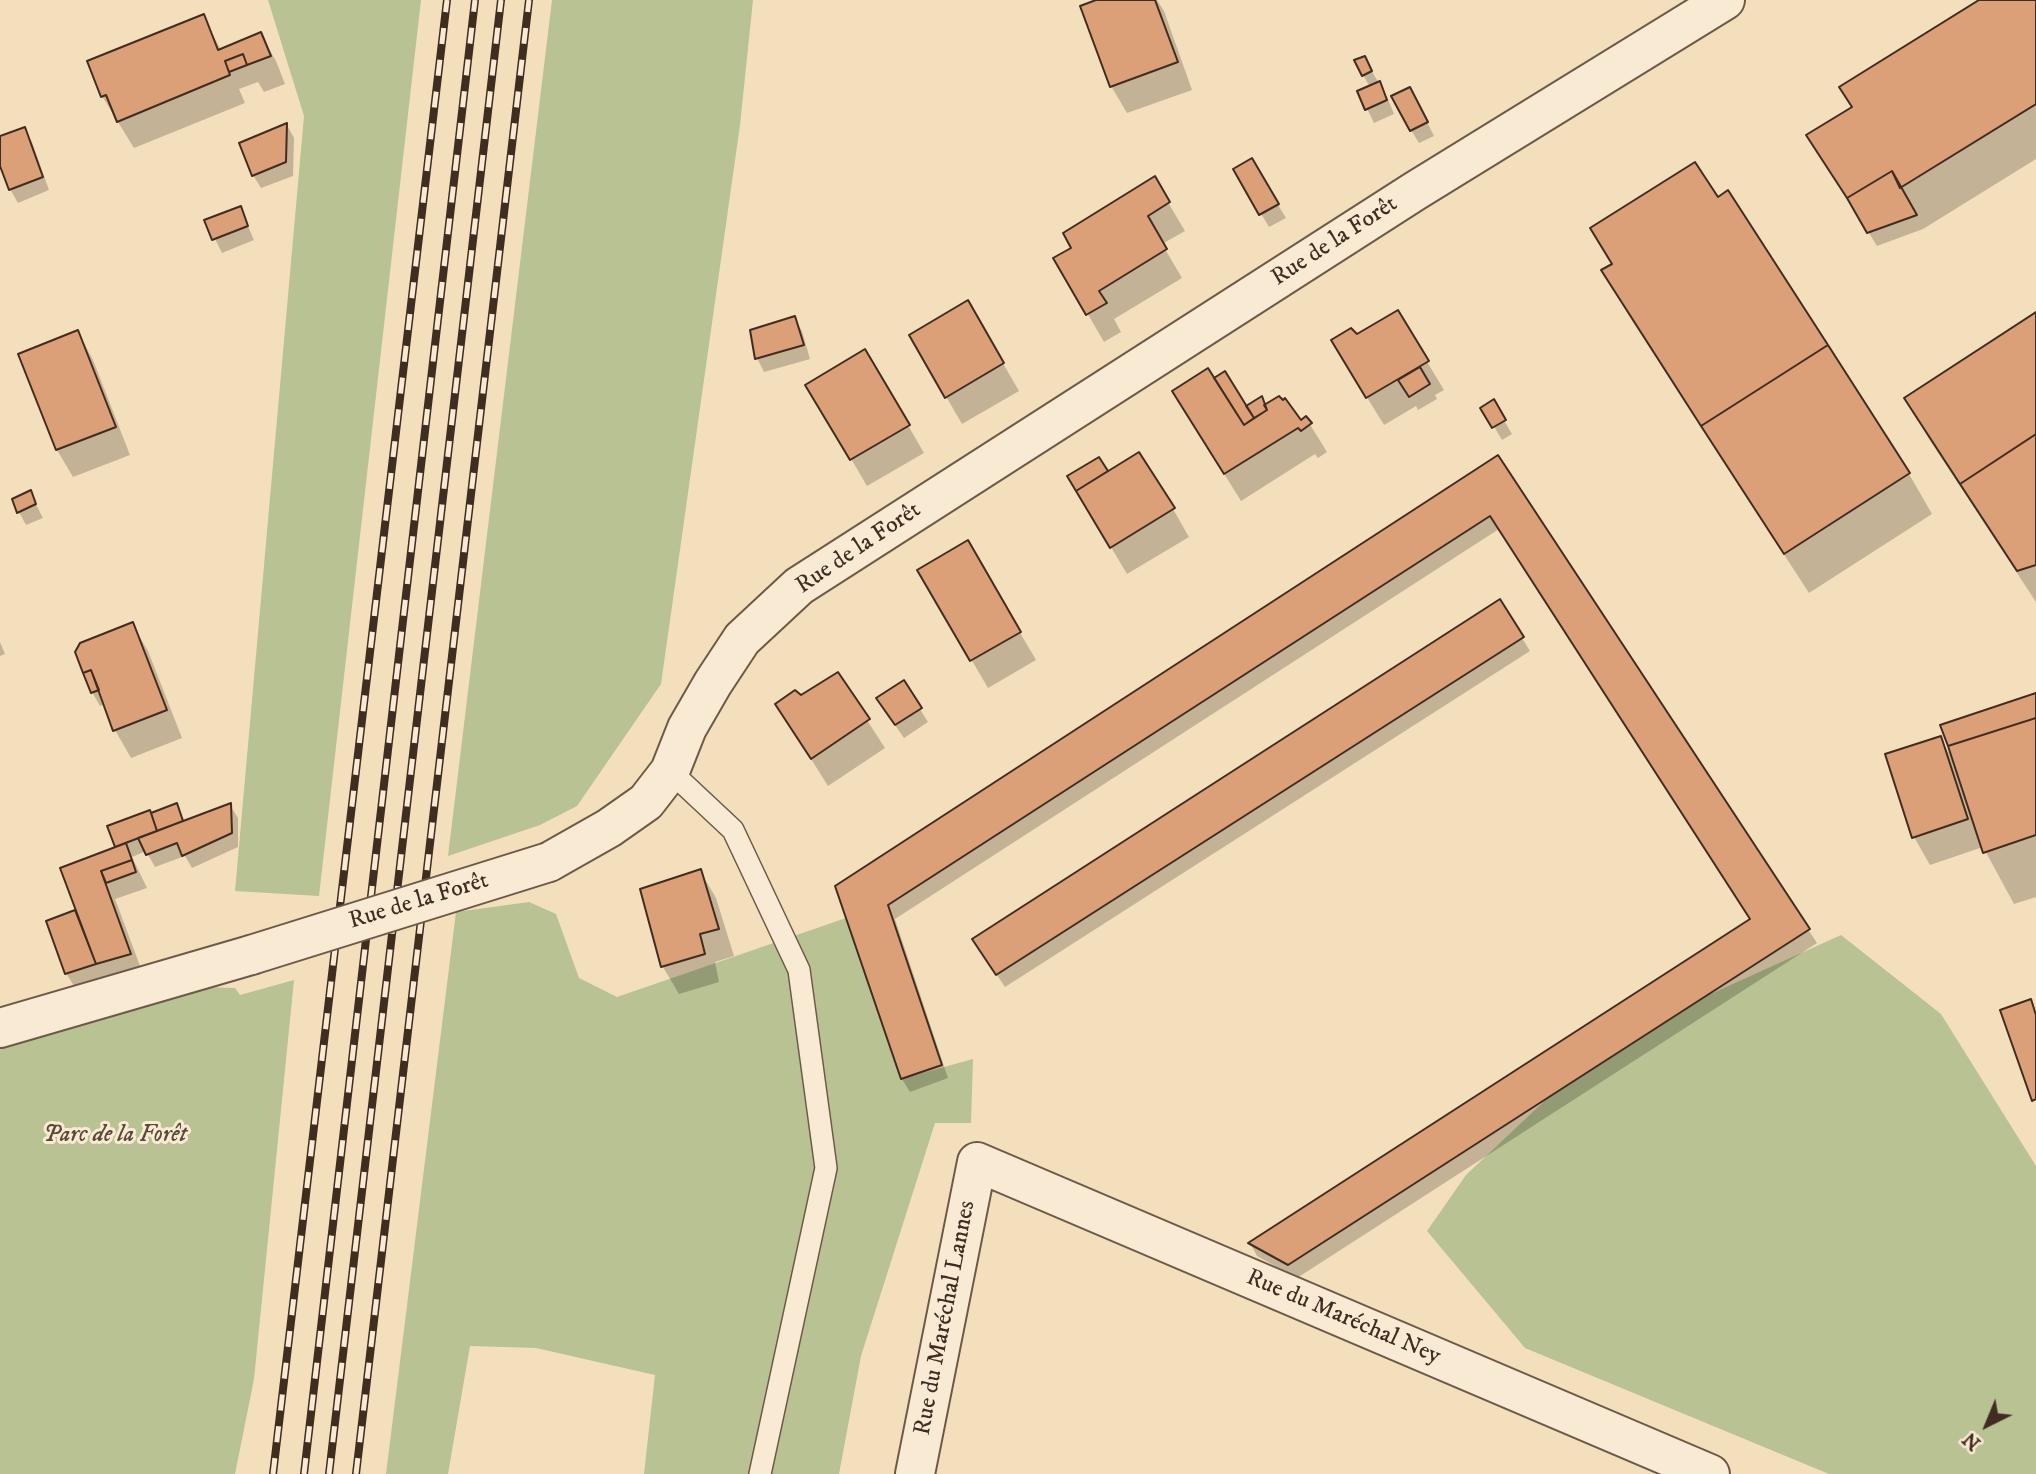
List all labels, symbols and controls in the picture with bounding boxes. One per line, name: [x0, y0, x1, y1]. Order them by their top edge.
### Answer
street label: Rue de la Forêt: [1267, 191, 1403, 293]
street label: Rue de la Forêt: [791, 497, 927, 601]
street label: Rue de la Forêt: [346, 867, 492, 937]
park label: Parc de la Forêt: [43, 1122, 187, 1150]
street label: Rue du Maréchal Lannes: [909, 1198, 983, 1438]
street label: Rue du Maréchal Ney: [1241, 1264, 1445, 1372]
north arrow: [1952, 1390, 2022, 1460]
text: N: [1959, 1427, 1986, 1454]

